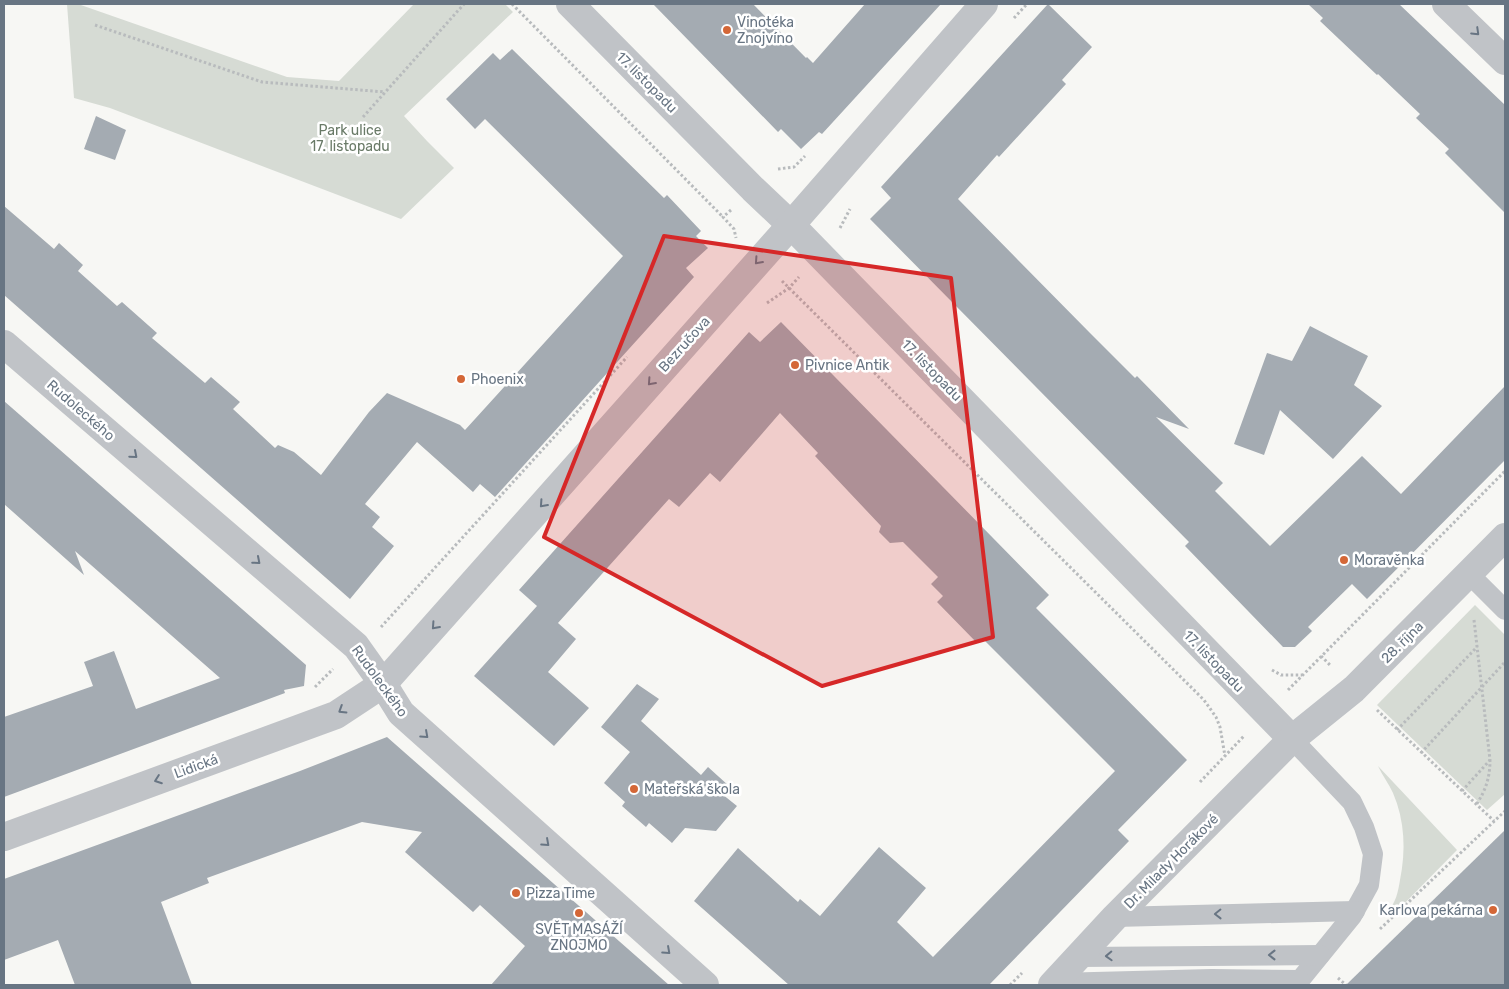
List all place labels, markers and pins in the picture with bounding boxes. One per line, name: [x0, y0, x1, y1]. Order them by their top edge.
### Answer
place label: Vinotéka Znojvíno: [737, 14, 794, 47]
marker: Vinotéka Znojvíno: [721, 24, 733, 36]
place label: Pivnice Antik: [805, 357, 890, 374]
marker: Pivnice Antik: [789, 359, 801, 371]
place label: Phoenix: [471, 371, 524, 388]
marker: Phoenix: [455, 373, 467, 385]
place label: Moravěnka: [1354, 552, 1425, 569]
marker: Moravěnka: [1338, 554, 1350, 566]
place label: Mateřská škola: [644, 781, 740, 798]
marker: Mateřská škola: [628, 783, 640, 795]
place label: Pizza Time: [526, 885, 595, 902]
marker: Pizza Time: [510, 887, 522, 899]
place label: Karlova pekárna: [1379, 902, 1483, 919]
marker: Karlova pekárna: [1487, 904, 1499, 916]
marker: SVĚT MASÁŽÍ ZNOJMO: [573, 907, 585, 919]
place label: SVĚT MASÁŽÍ ZNOJMO: [535, 920, 624, 954]

